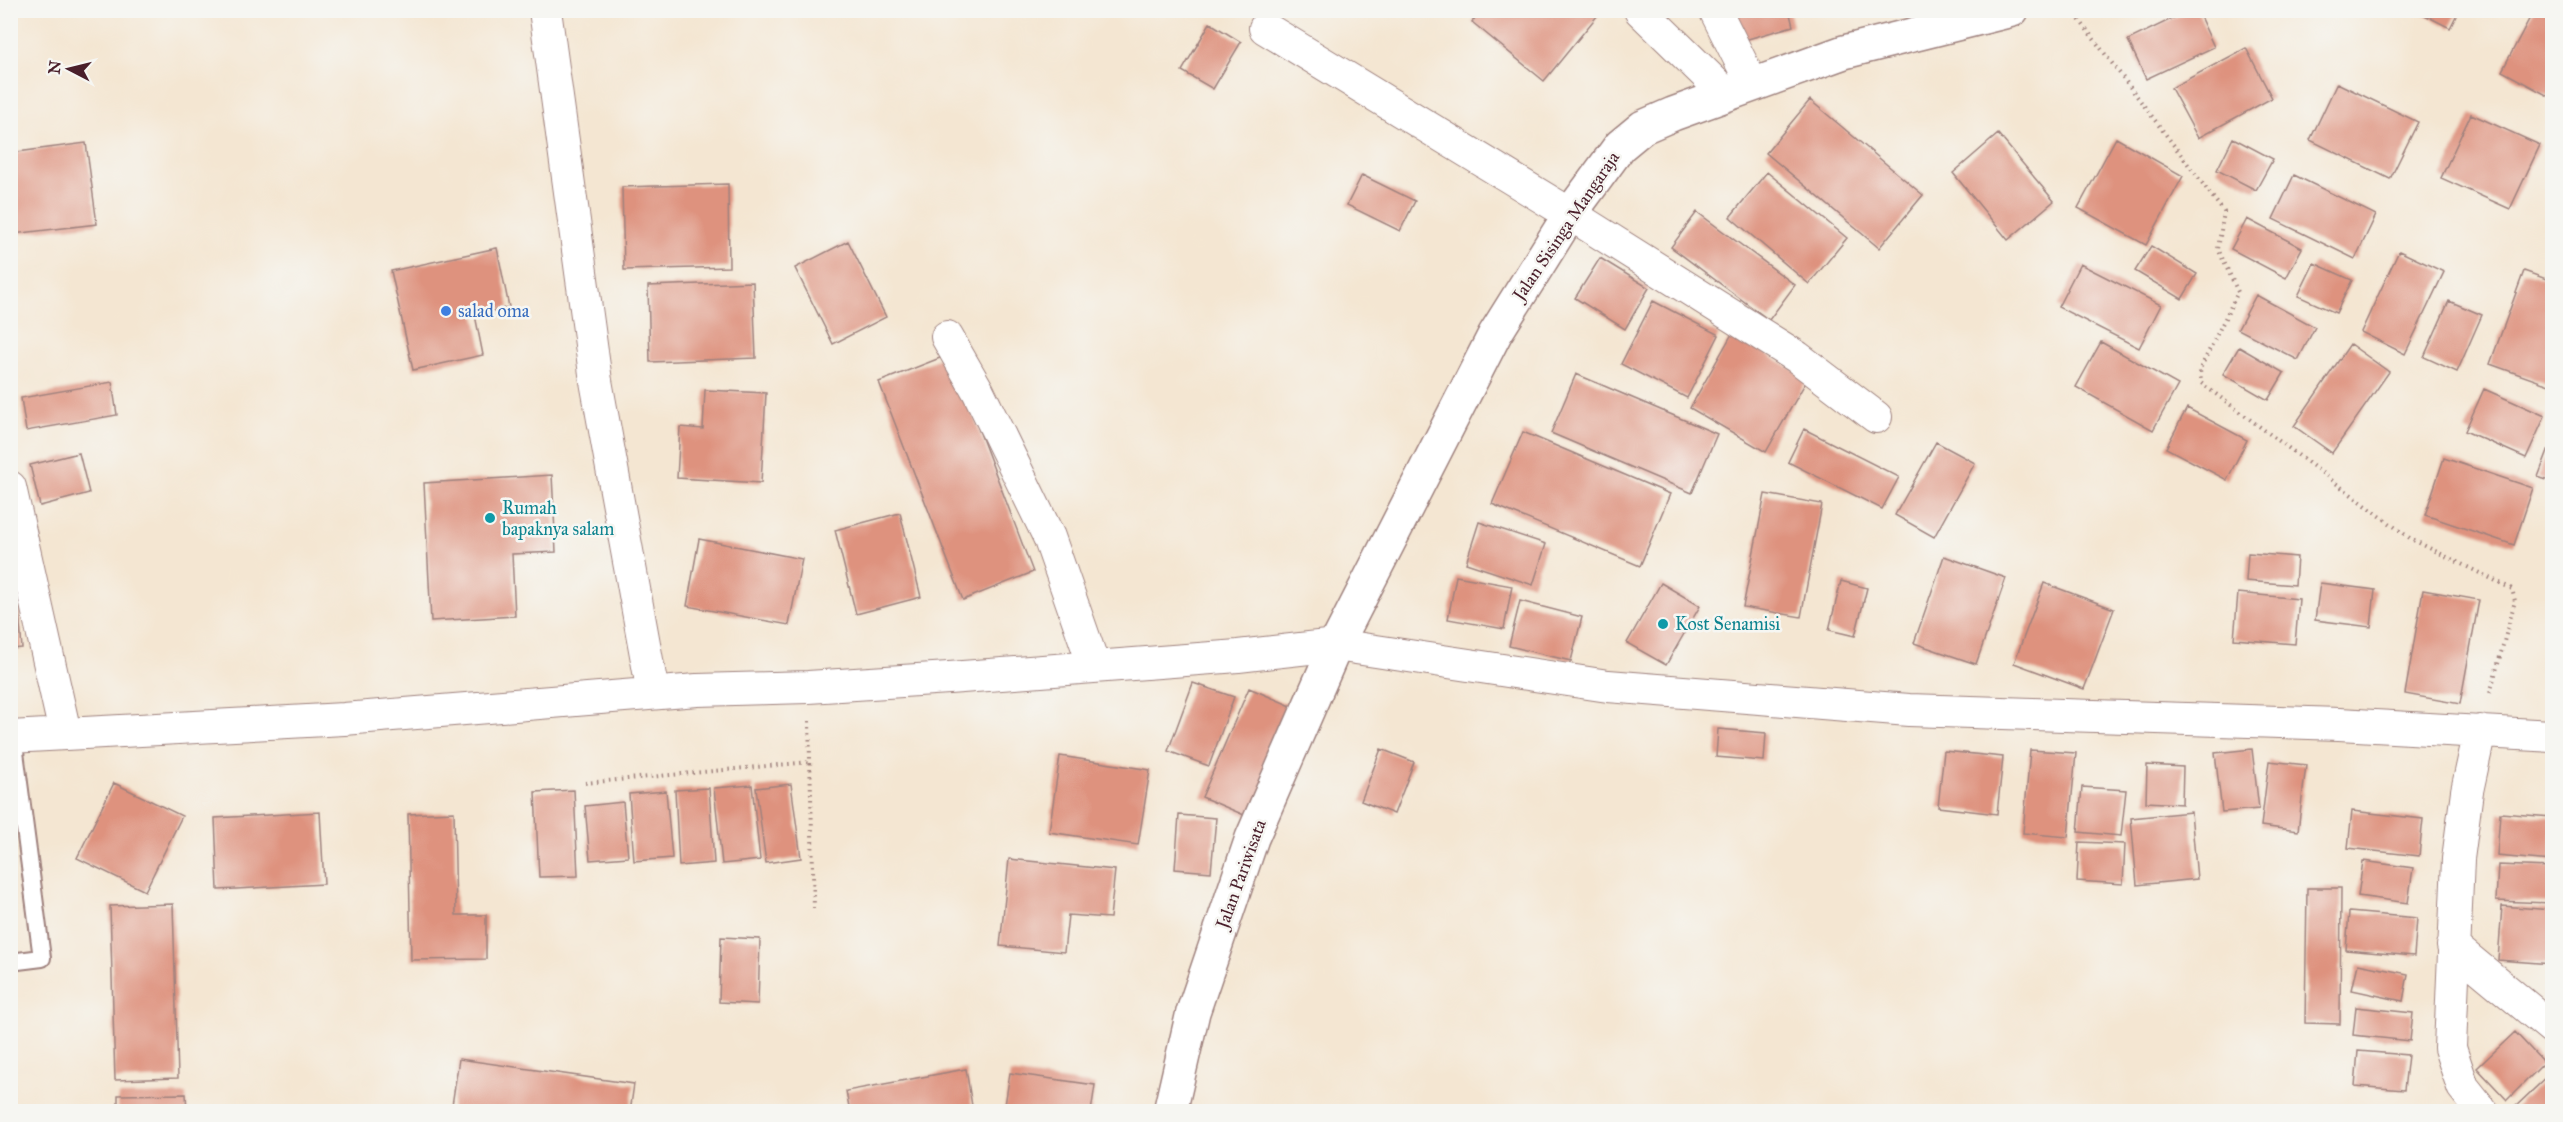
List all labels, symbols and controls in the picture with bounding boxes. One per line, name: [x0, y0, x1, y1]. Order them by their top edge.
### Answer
north arrow: [39, 39, 99, 99]
text: N: [44, 59, 65, 75]
street label: Jalan Sisinga Mangaraja: [1507, 147, 1625, 307]
place label: salad oma: [458, 300, 530, 322]
marker: salad oma: [439, 304, 453, 318]
place label: Rumah bapaknya salam: [502, 497, 614, 540]
marker: Rumah bapaknya salam: [483, 511, 497, 525]
place label: Kost Senamisi: [1675, 613, 1780, 635]
marker: Kost Senamisi: [1656, 617, 1670, 631]
street label: Jalan Pariwisata: [1210, 816, 1272, 934]

